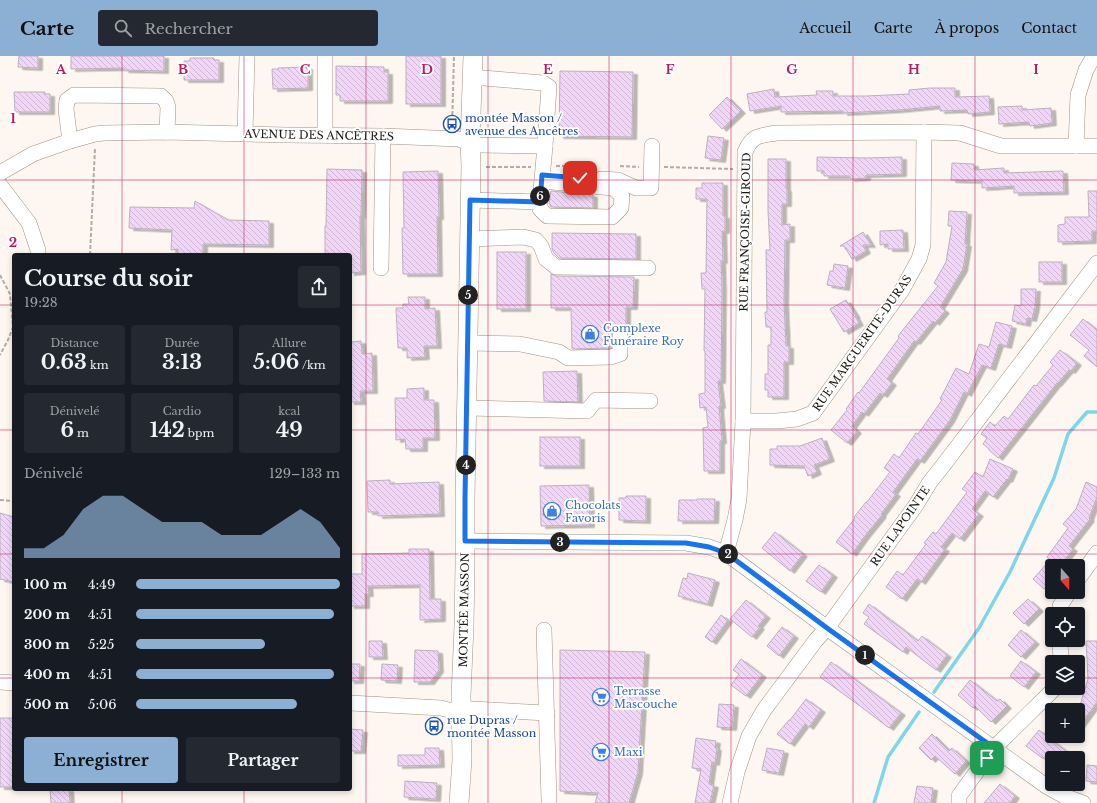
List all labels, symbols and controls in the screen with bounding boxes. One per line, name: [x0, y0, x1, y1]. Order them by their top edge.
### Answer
search box: [98, 10, 378, 46]
text: Carte: [20, 17, 74, 40]
icon: search: [112, 17, 134, 39]
text: Rechercher: [144, 19, 233, 38]
text: Accueil: [799, 19, 852, 37]
text: Carte: [874, 19, 913, 37]
text: À propos: [935, 19, 999, 37]
text: Contact: [1021, 19, 1077, 37]
text: A: [55, 61, 67, 78]
text: B: [178, 61, 188, 78]
text: C: [300, 61, 311, 78]
text: D: [421, 61, 433, 78]
text: E: [543, 61, 553, 78]
text: F: [666, 61, 675, 78]
text: G: [786, 61, 798, 78]
text: H: [908, 61, 920, 78]
text: I: [1033, 61, 1039, 78]
text: 1: [10, 110, 16, 127]
place label: montée Masson / avenue des Ancêtres: [465, 111, 578, 138]
bus stop icon: montée Masson / avenue des Ancêtres: [442, 114, 462, 134]
street label: AVENUE DES ANCÊTRES: [243, 127, 394, 143]
street label: RUE FRANÇOISE-GIROUD: [737, 152, 753, 312]
pin: [563, 161, 597, 195]
icon: check: [569, 167, 591, 189]
pin: 6: [530, 186, 550, 206]
text: 6: [536, 189, 544, 203]
text: 2: [9, 234, 17, 251]
text: Course du soir: [24, 265, 193, 292]
button: share: [298, 266, 340, 308]
street label: RUE MARGUERITE-DURAS: [809, 272, 915, 414]
pin: 5: [458, 285, 478, 305]
text: 5: [465, 288, 471, 302]
text: 19:28: [24, 294, 58, 311]
place label: Complexe Funéraire Roy: [603, 321, 684, 348]
shop icon: Complexe Funéraire Roy: [580, 324, 600, 344]
text: Distance: [50, 336, 99, 350]
text: Durée: [165, 336, 199, 350]
text: Allure: [272, 336, 307, 350]
text: 0.63: [41, 350, 87, 374]
text: 3:13: [162, 350, 202, 374]
text: 5:06: [253, 350, 299, 374]
text: km: [87, 358, 108, 372]
text: /km: [299, 358, 326, 372]
text: Dénivelé: [50, 404, 100, 418]
text: Cardio: [163, 404, 201, 418]
text: kcal: [278, 404, 300, 418]
text: 6: [60, 418, 74, 442]
text: 142: [150, 418, 185, 442]
text: 49: [276, 418, 303, 442]
text: m: [74, 426, 89, 440]
text: bpm: [185, 426, 214, 440]
pin: 4: [456, 455, 476, 475]
text: 4: [462, 458, 470, 472]
text: Dénivelé: [24, 465, 83, 482]
text: 129–133 m: [269, 465, 340, 482]
street label: RUE LAPOINTE: [867, 483, 933, 569]
place label: Chocolats Favoris: [565, 498, 621, 525]
shop icon: Chocolats Favoris: [542, 501, 562, 521]
pin: 3: [550, 532, 570, 552]
text: 3: [556, 535, 564, 549]
pin: 2: [718, 544, 738, 564]
text: 2: [724, 547, 732, 561]
street label: MONTÉE MASSON: [456, 552, 472, 668]
north arrow: [1045, 559, 1085, 599]
map controls: [1045, 559, 1085, 791]
text: 100 m: [24, 576, 67, 593]
text: 4:49: [88, 576, 115, 593]
text: 200 m: [24, 606, 70, 623]
text: 4:51: [88, 606, 113, 623]
button: locate: [1045, 607, 1085, 647]
text: 300 m: [24, 636, 70, 653]
text: 5:25: [88, 636, 114, 653]
pin: 1: [855, 645, 875, 665]
text: 1: [863, 648, 867, 662]
button: layers: [1045, 655, 1085, 695]
text: 400 m: [24, 666, 70, 683]
text: 4:51: [88, 666, 113, 683]
place label: Terrasse Mascouche: [614, 684, 677, 711]
supermarket icon: Terrasse Mascouche: [591, 687, 611, 707]
text: 500 m: [24, 696, 69, 713]
text: 5:06: [88, 696, 117, 713]
button: +: [1045, 703, 1085, 743]
place label: rue Dupras / montée Masson: [447, 713, 537, 740]
bus stop icon: rue Dupras / montée Masson: [424, 716, 444, 736]
button: Enregistrer: [24, 737, 178, 783]
button: Partager: [186, 737, 340, 783]
pin: [970, 741, 1004, 775]
supermarket icon: Maxi: [591, 742, 611, 762]
place label: Maxi: [614, 745, 643, 759]
icon: arrive: [976, 747, 998, 769]
button: −: [1045, 751, 1085, 791]

